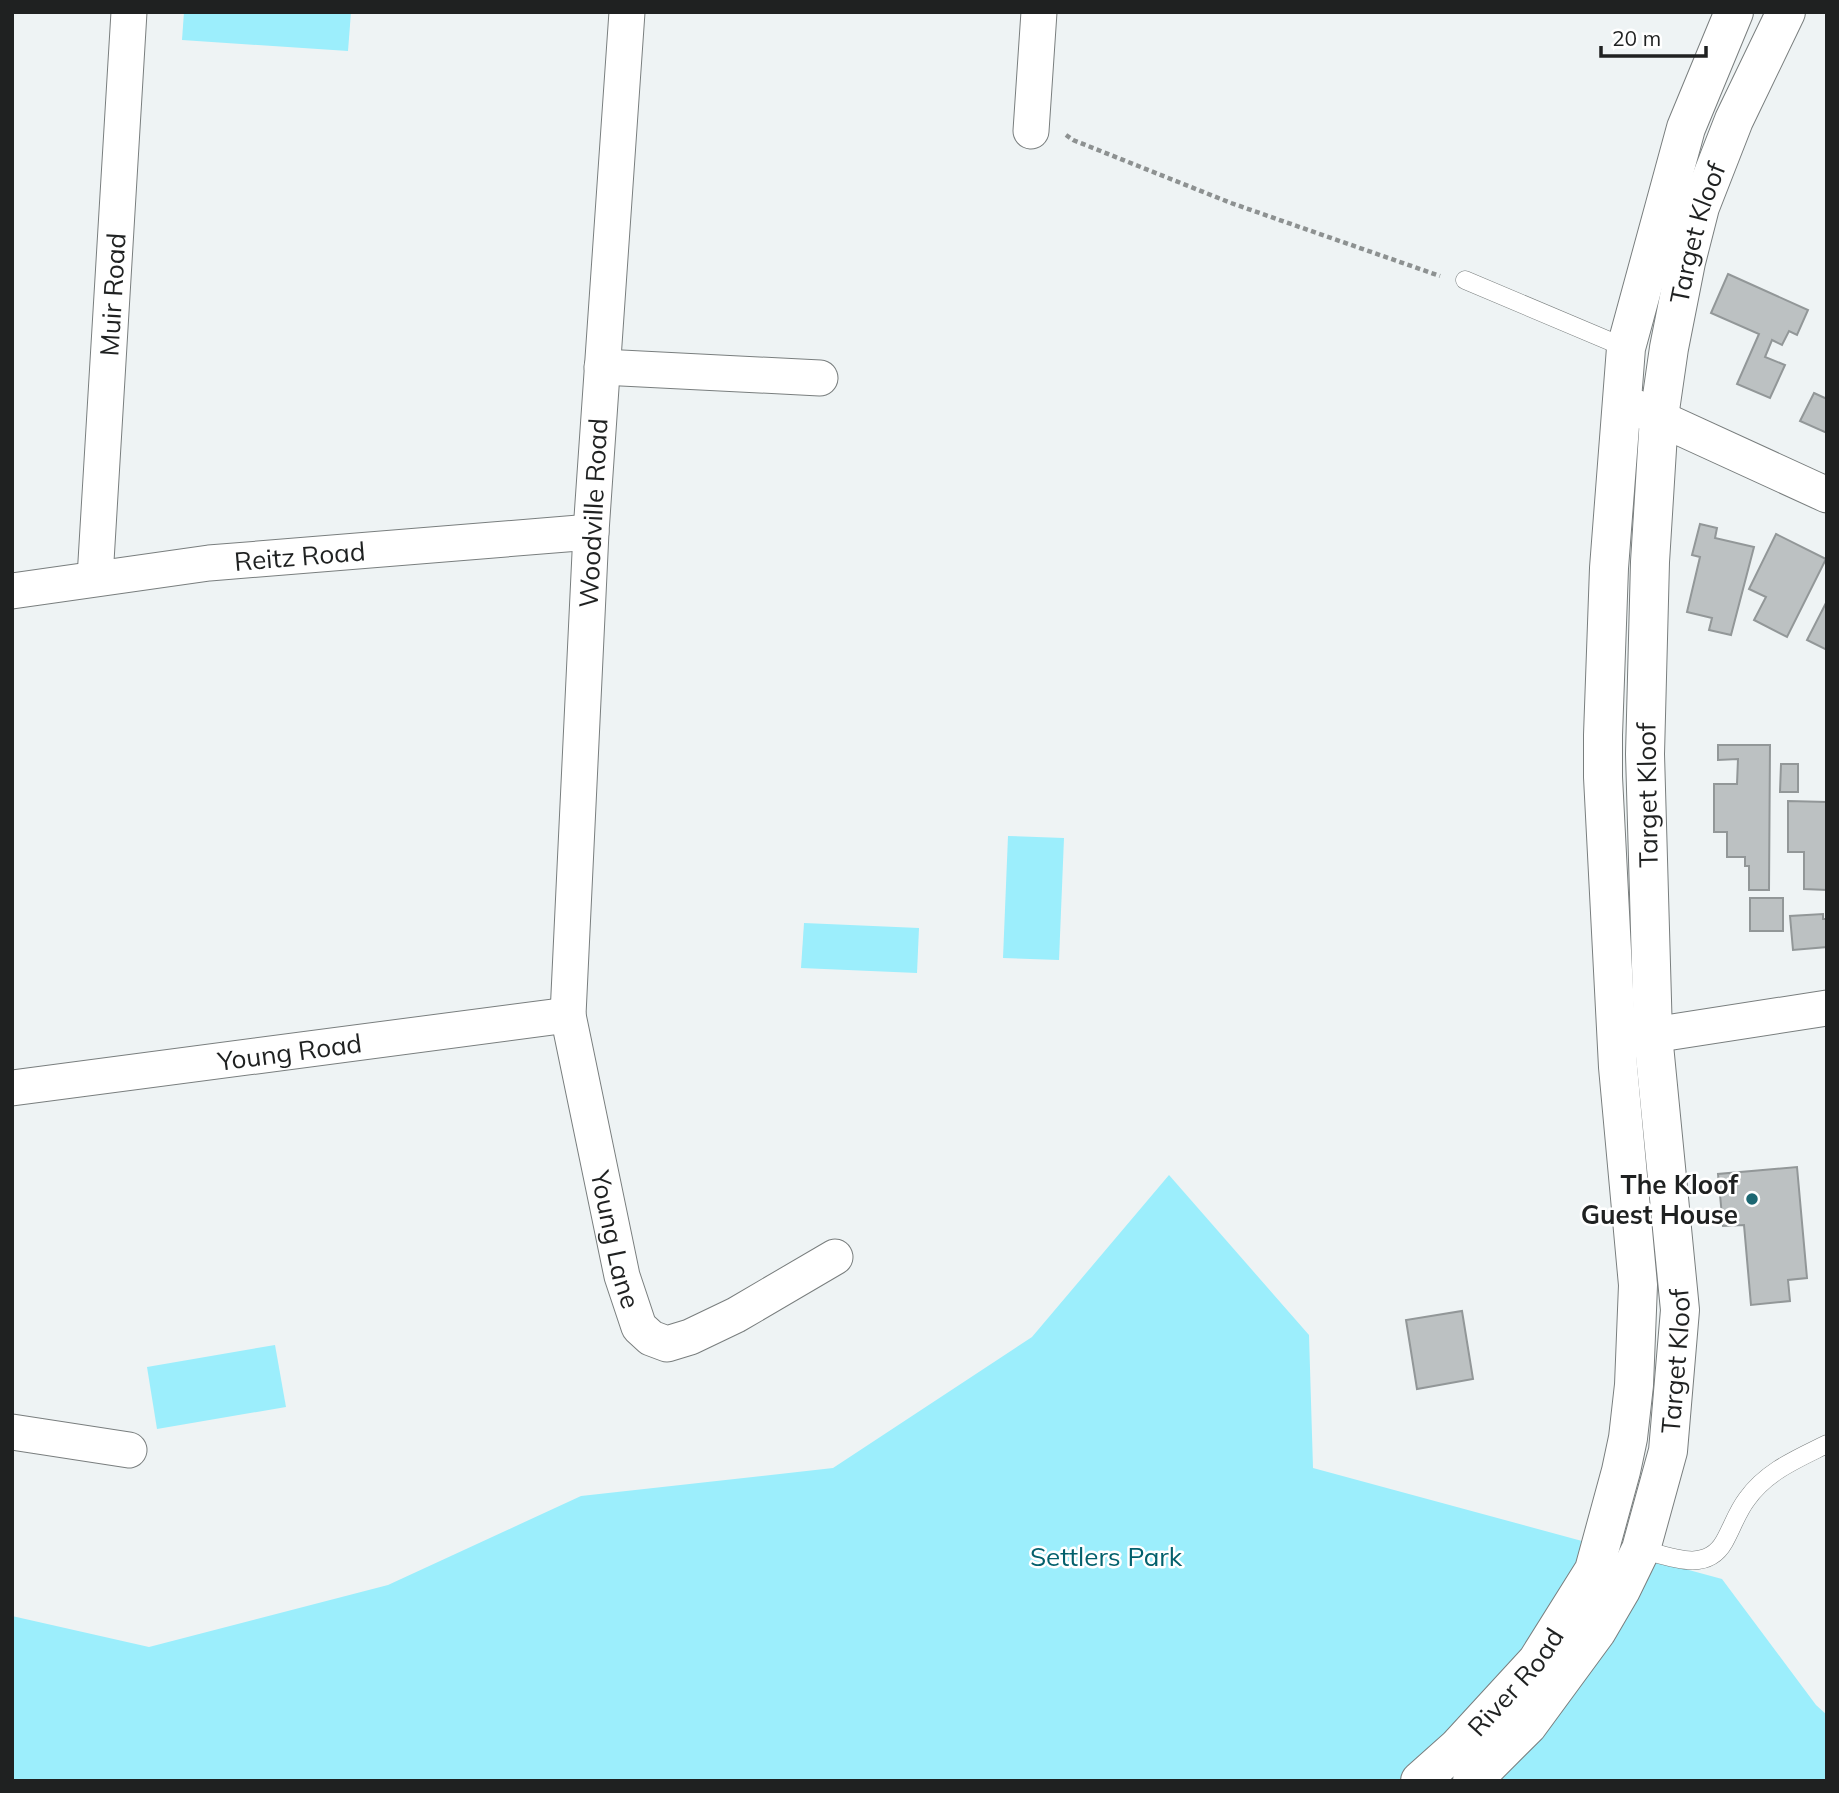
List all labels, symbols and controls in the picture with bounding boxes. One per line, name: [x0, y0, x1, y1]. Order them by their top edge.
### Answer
scale bar: [1601, 14, 1706, 58]
text: 20 m: [1612, 25, 1661, 51]
street label: Target Kloof: [1662, 156, 1733, 306]
street label: Muir Road: [92, 232, 132, 357]
street label: Woodville Road: [572, 417, 614, 609]
street label: Reitz Road: [233, 534, 366, 577]
street label: Target Kloof: [1629, 721, 1665, 868]
street label: Young Road: [215, 1026, 364, 1077]
street label: Young Lane: [584, 1166, 648, 1312]
place label: The Kloof Guest House: [1581, 1168, 1738, 1231]
marker: The Kloof Guest House: [1744, 1191, 1760, 1207]
street label: Target Kloof: [1653, 1286, 1697, 1435]
park label: Settlers Park: [1030, 1540, 1183, 1573]
street label: River Road: [1460, 1622, 1570, 1743]

